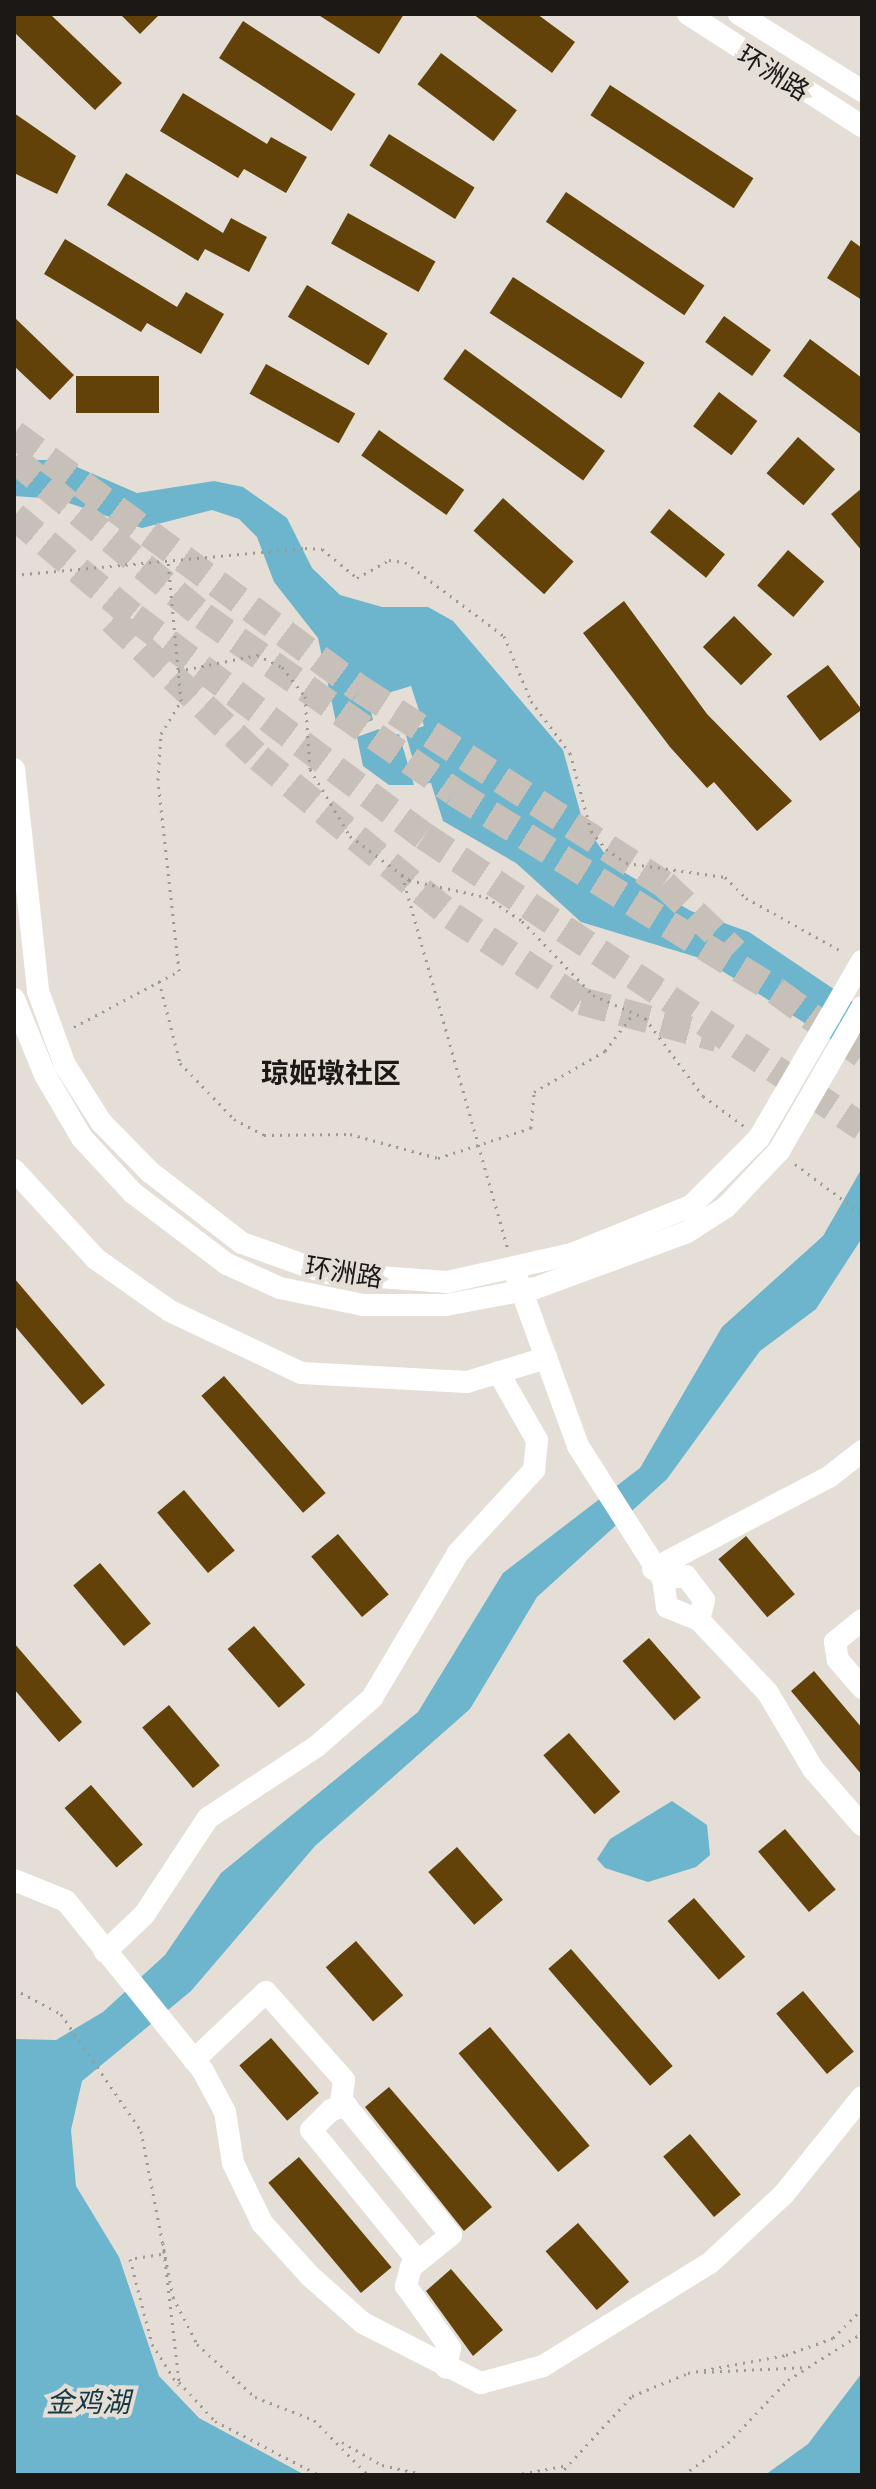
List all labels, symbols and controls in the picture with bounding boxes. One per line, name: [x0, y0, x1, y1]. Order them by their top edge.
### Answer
street label: 环洲路: [733, 38, 815, 106]
district label: 琼姬墩社区: [261, 1055, 401, 1089]
street label: 环洲路: [303, 1249, 385, 1293]
water label: 金鸡湖: [46, 2384, 130, 2418]

